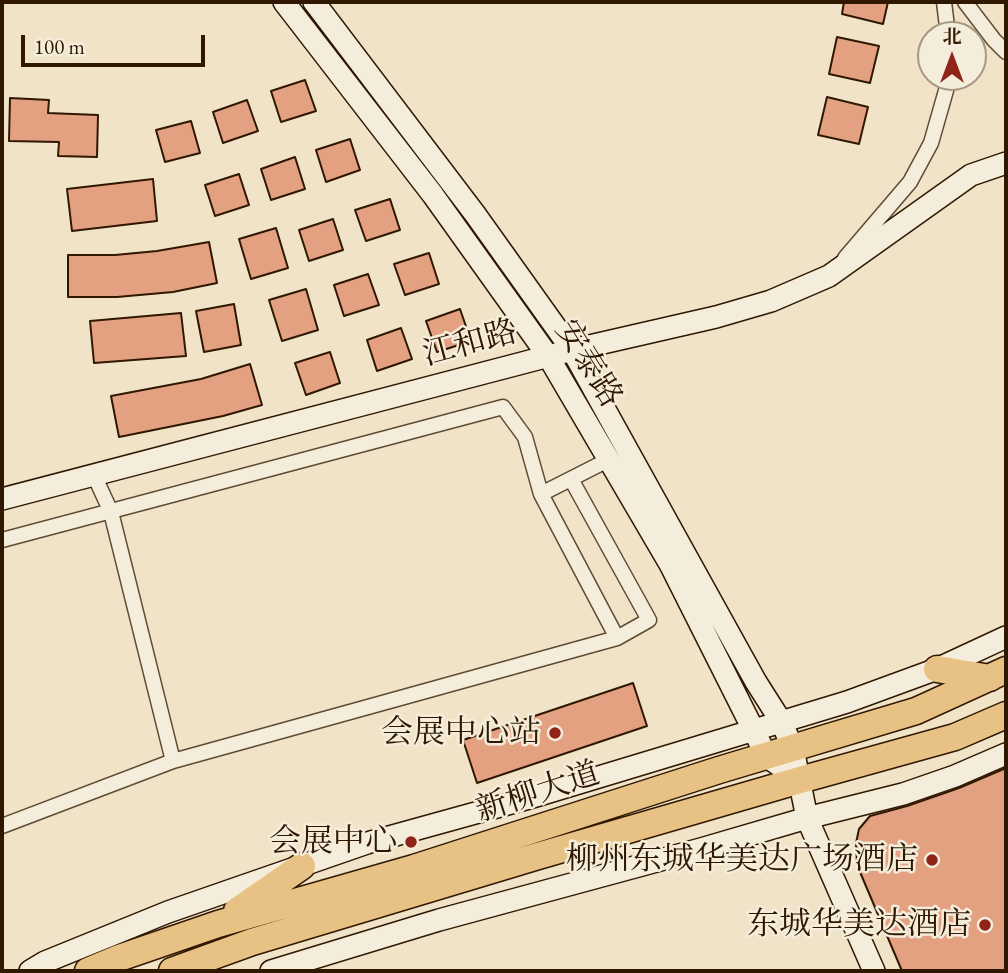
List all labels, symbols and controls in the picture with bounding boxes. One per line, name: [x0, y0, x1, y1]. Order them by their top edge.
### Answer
scale bar: [24, 21, 208, 65]
north arrow: [917, 21, 987, 91]
text: 北: [942, 24, 962, 49]
text: 100 m: [34, 33, 85, 60]
street label: 江和路: [419, 313, 521, 375]
street label: 安泰路: [546, 313, 630, 415]
place label: 会展中心站: [381, 714, 541, 752]
marker: 会展中心站: [547, 725, 563, 741]
street label: 新柳大道: [471, 755, 605, 831]
place label: 会展中心: [269, 823, 397, 861]
marker: 会展中心: [403, 834, 419, 850]
place label: 柳州东城华美达广场酒店: [566, 841, 918, 879]
marker: 柳州东城华美达广场酒店: [924, 852, 940, 868]
place label: 东城华美达酒店: [747, 906, 971, 944]
marker: 东城华美达酒店: [977, 917, 993, 933]

